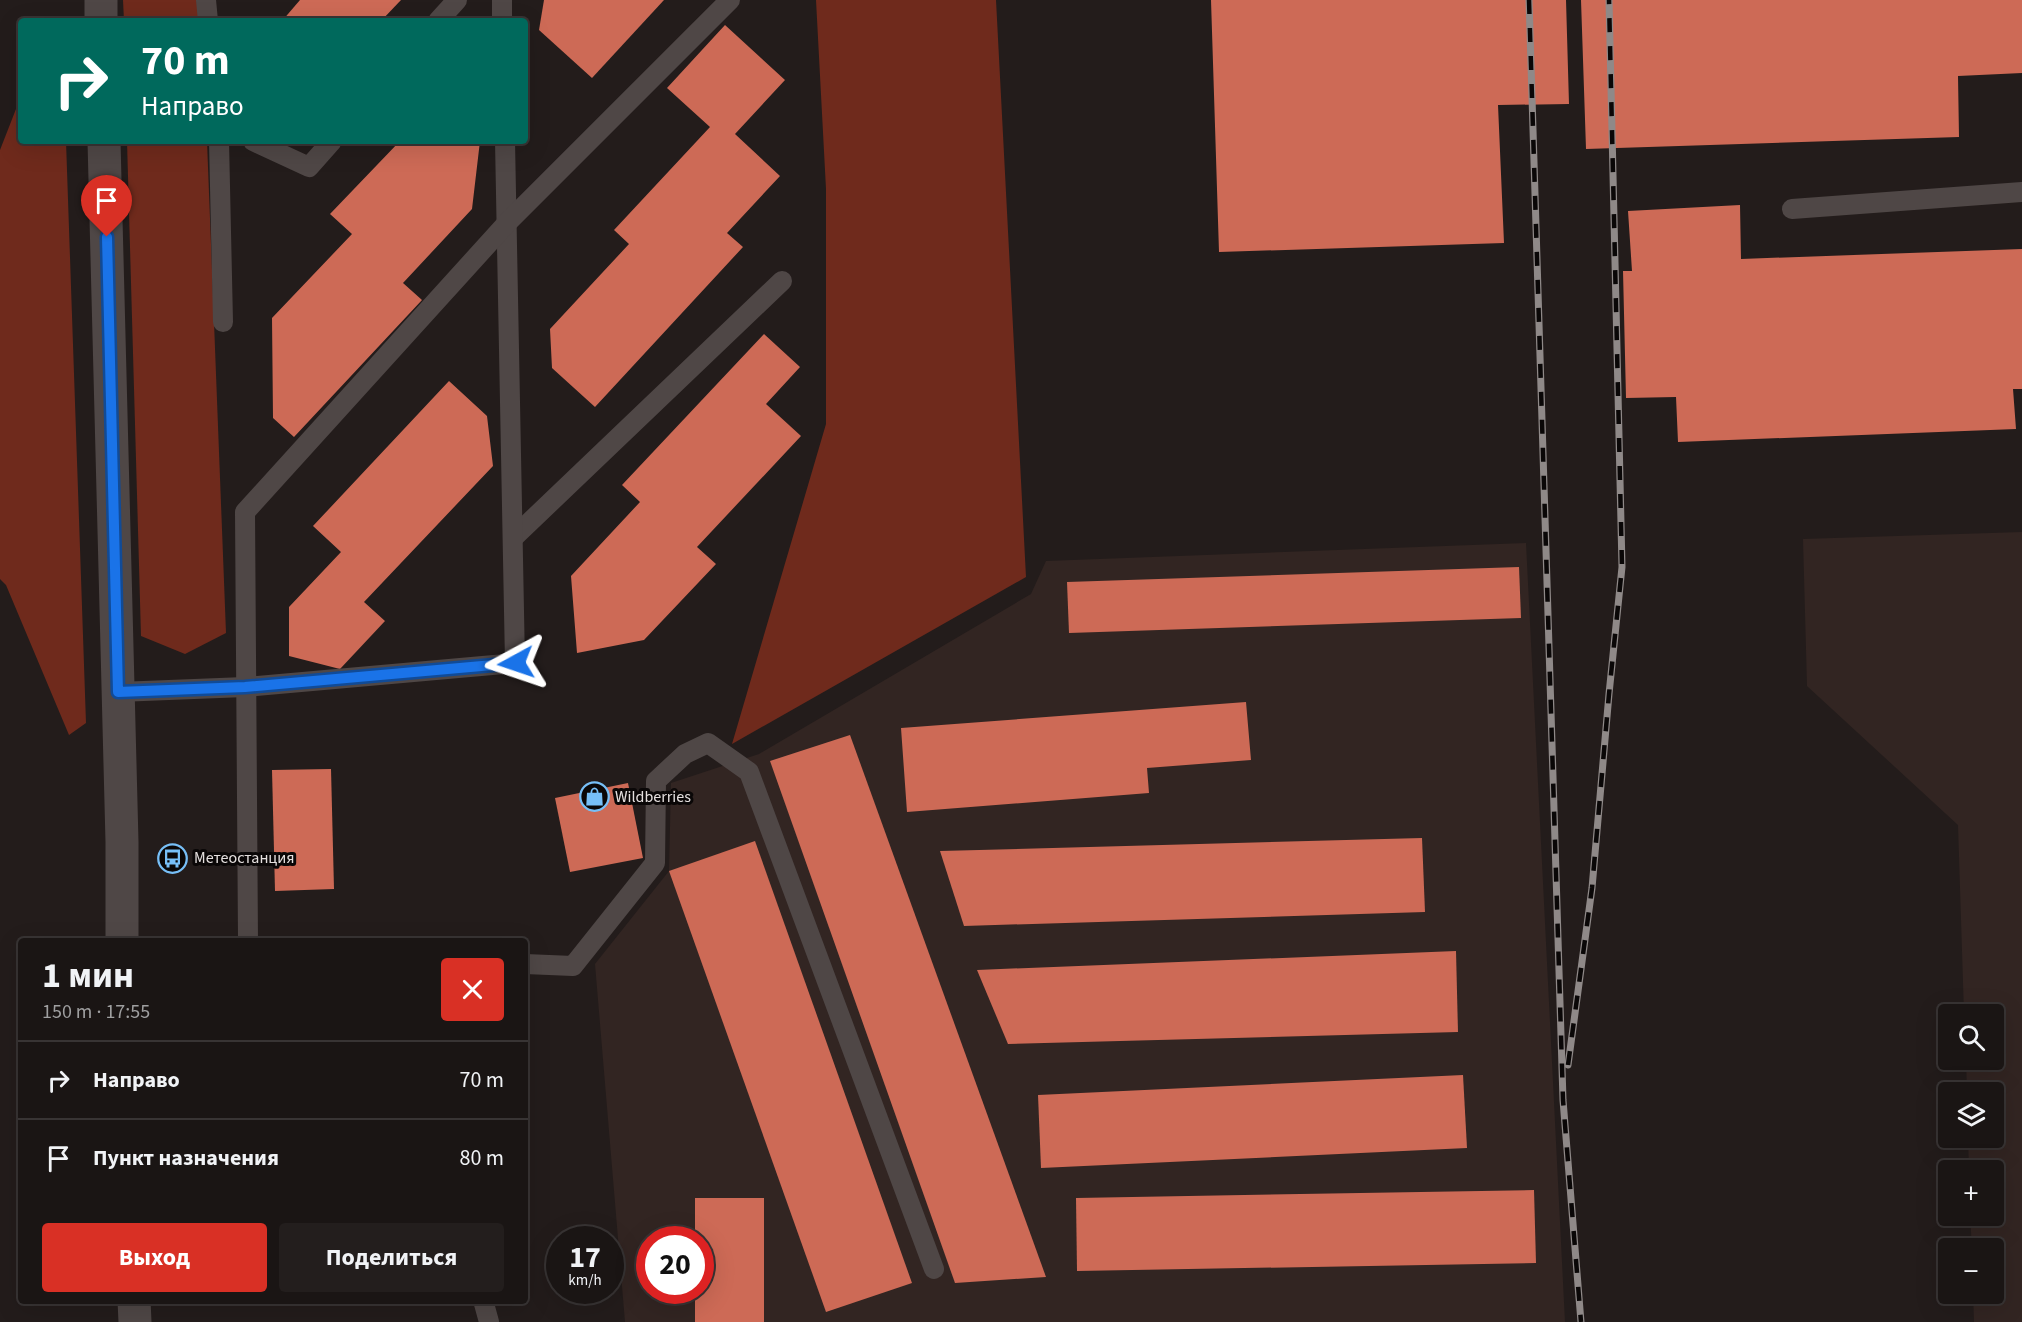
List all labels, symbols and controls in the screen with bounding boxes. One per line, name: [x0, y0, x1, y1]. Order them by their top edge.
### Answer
text: 70 m: [141, 31, 230, 91]
icon: right: [42, 42, 120, 120]
text: Направо: [141, 87, 244, 126]
pin: [81, 175, 132, 237]
icon: arrive: [90, 184, 123, 217]
position arrow: [484, 631, 548, 695]
shop icon: Wildberries: [578, 781, 610, 813]
place label: Wildberries: [615, 786, 691, 808]
bus stop icon: Метеостанция: [157, 842, 189, 874]
place label: Метеостанция: [194, 847, 295, 869]
text: 1 мин: [42, 950, 134, 1001]
button: close: [441, 958, 504, 1021]
text: 150 m · 17:55: [42, 998, 150, 1026]
map controls: [1938, 1004, 2004, 1304]
button: search: [1938, 1004, 2004, 1070]
icon: right: [42, 1064, 75, 1097]
text: Направо: [93, 1064, 180, 1096]
text: 70 m: [459, 1064, 504, 1096]
button: layers: [1938, 1082, 2004, 1148]
icon: arrive: [42, 1142, 75, 1175]
text: Пункт назначения: [93, 1142, 279, 1174]
text: 80 m: [459, 1142, 504, 1174]
button: +: [1938, 1160, 2004, 1226]
button: Выход: [42, 1223, 267, 1292]
button: Поделиться: [279, 1223, 504, 1292]
speed limit sign: 20: [636, 1226, 714, 1304]
text: 17: [569, 1236, 601, 1279]
button: −: [1938, 1238, 2004, 1304]
text: km/h: [568, 1270, 602, 1291]

